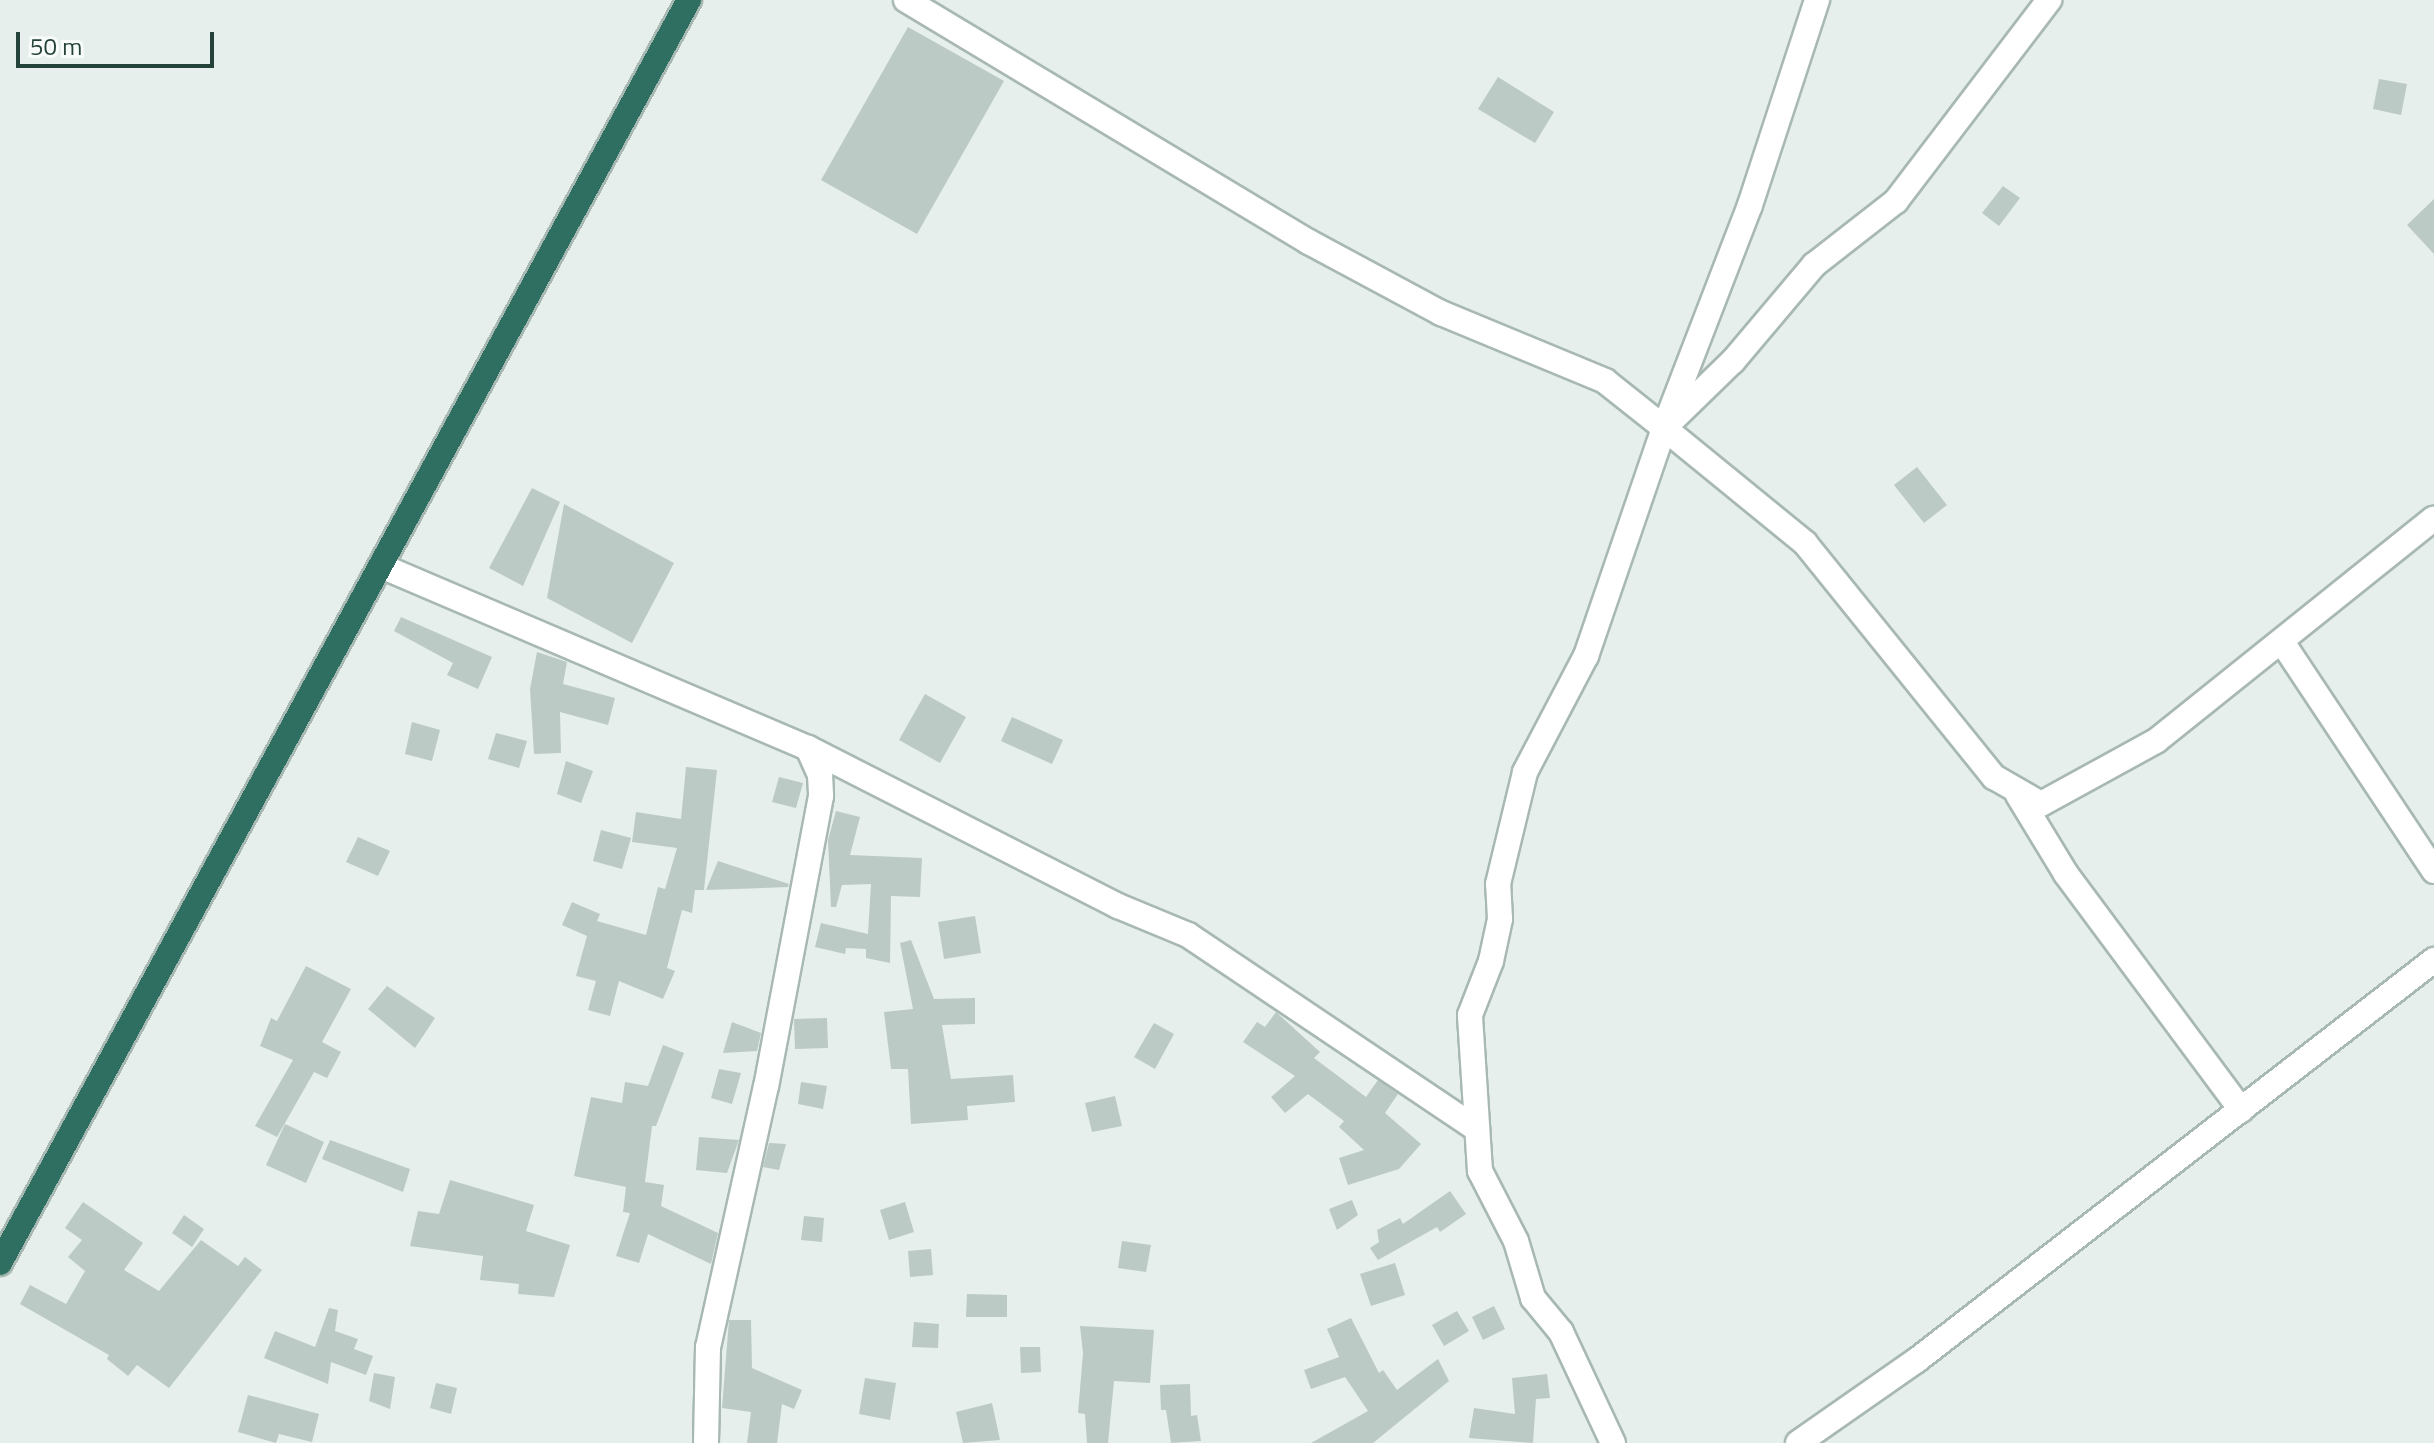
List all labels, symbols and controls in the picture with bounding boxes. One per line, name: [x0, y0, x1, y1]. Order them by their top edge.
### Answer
scale bar: [20, 16, 218, 66]
text: 50 m: [30, 28, 82, 64]

